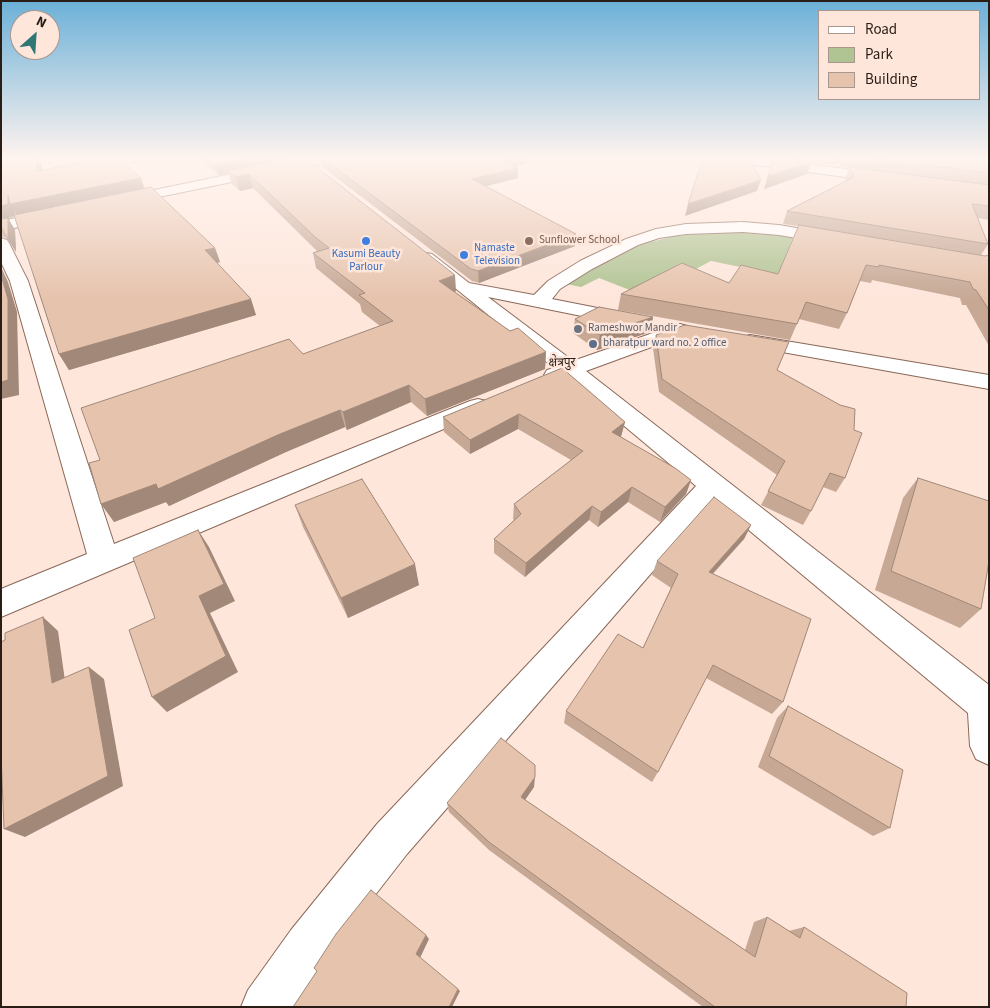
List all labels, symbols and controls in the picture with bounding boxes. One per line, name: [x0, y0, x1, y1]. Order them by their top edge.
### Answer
north arrow: [10, 10, 60, 60]
legend: [818, 10, 980, 100]
text: N: [33, 11, 50, 33]
text: Road: [865, 19, 897, 40]
text: Park: [865, 44, 893, 65]
text: Building: [865, 69, 917, 90]
place label: Sunflower School: [539, 234, 620, 248]
marker: Kasumi Beauty Parlour: [360, 235, 372, 247]
marker: Sunflower School: [523, 235, 535, 247]
place label: Namaste Television: [474, 242, 520, 268]
place label: Kasumi Beauty Parlour: [332, 248, 400, 274]
marker: Namaste Television: [458, 249, 470, 261]
place label: Rameshwor Mandir: [588, 322, 677, 336]
marker: Rameshwor Mandir: [572, 323, 584, 335]
place label: bharatpur ward no. 2 office: [603, 337, 726, 351]
marker: bharatpur ward no. 2 office: [587, 338, 599, 350]
district label: क्षेत्रपुर: [549, 356, 575, 370]

